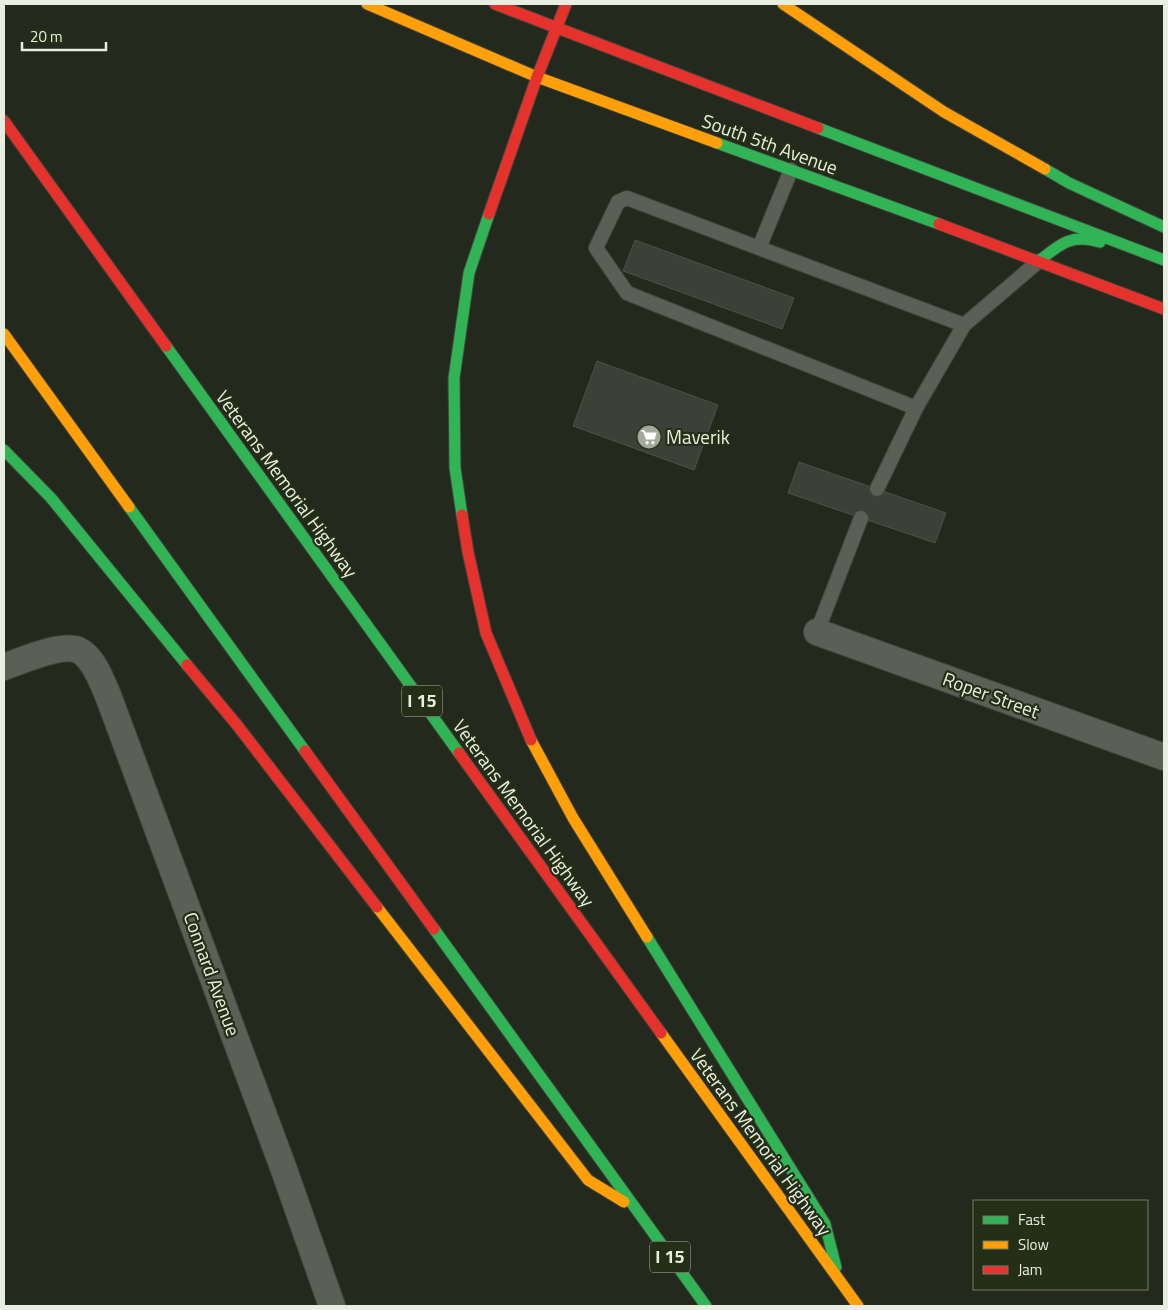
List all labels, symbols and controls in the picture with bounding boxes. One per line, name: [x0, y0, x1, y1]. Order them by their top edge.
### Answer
scale bar: [22, 20, 106, 52]
text: 20 m: [30, 25, 63, 48]
street label: South 5th Avenue: [698, 106, 842, 182]
street label: Veterans Memorial Highway: [209, 384, 365, 583]
place label: Maverik: [666, 422, 730, 451]
supermarket icon: Maverik: [636, 424, 662, 450]
street label: Roper Street: [939, 664, 1044, 726]
road number: I 15: [402, 686, 442, 716]
street label: Veterans Memorial Highway: [446, 713, 602, 912]
street label: Connard Avenue: [177, 908, 248, 1040]
street label: Veterans Memorial Highway: [683, 1042, 839, 1241]
legend: [973, 1200, 1148, 1290]
text: Fast: [1018, 1208, 1046, 1231]
text: Slow: [1018, 1233, 1049, 1256]
road number: I 15: [650, 1242, 690, 1272]
text: Jam: [1018, 1258, 1042, 1281]

